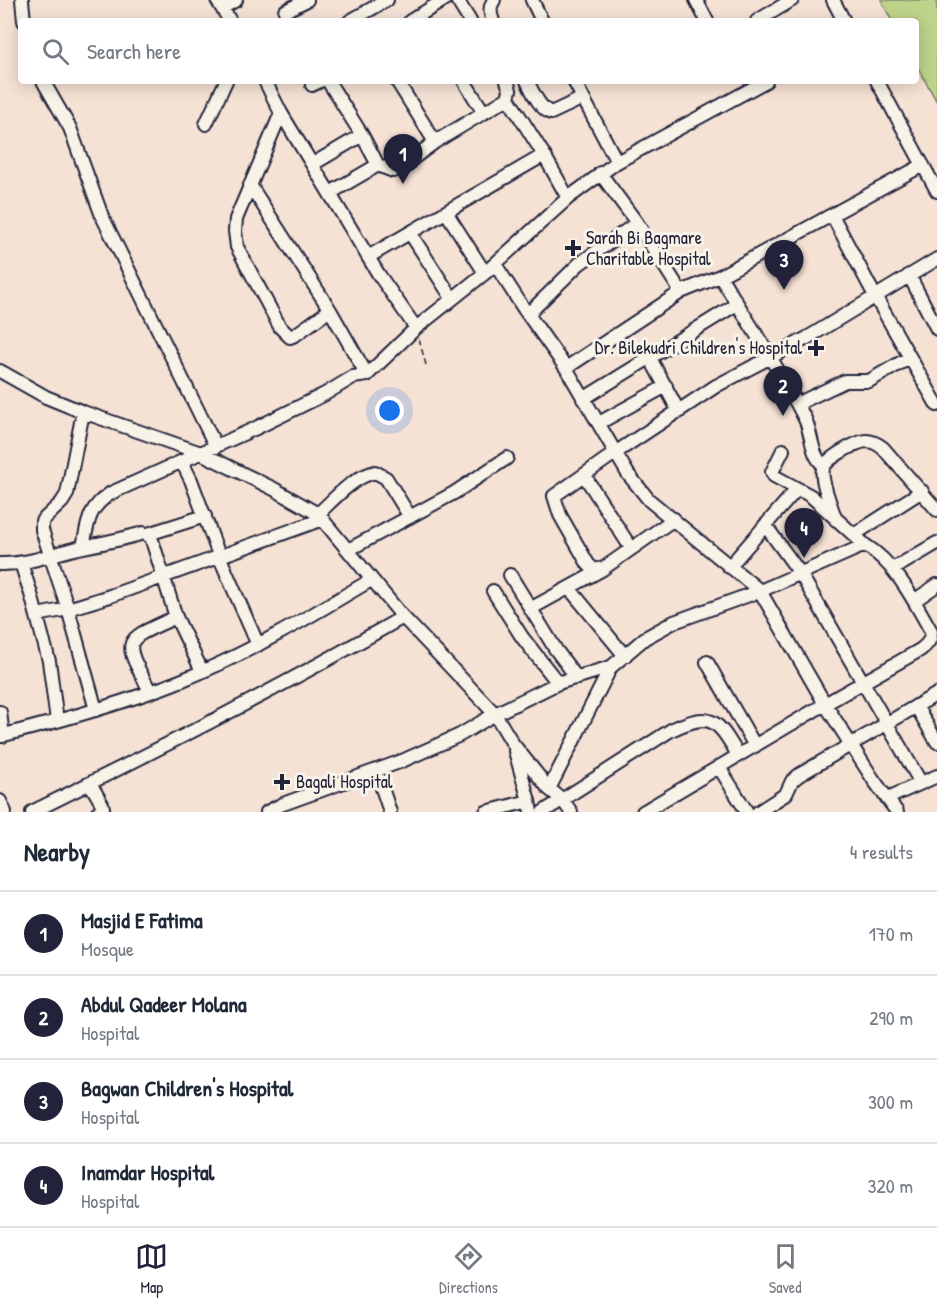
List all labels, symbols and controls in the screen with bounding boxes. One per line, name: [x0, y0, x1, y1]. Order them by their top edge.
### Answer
search box: [18, 18, 919, 84]
icon: search: [39, 35, 72, 68]
text: Search here: [87, 36, 181, 66]
pin: 1: [384, 134, 422, 184]
place label: Sarah Bi Bagmare Charitable Hospital: [586, 225, 711, 271]
marker: Sarah Bi Bagmare Charitable Hospital: [564, 239, 582, 257]
pin: 3: [764, 240, 804, 290]
place label: Dr. Bilekudri Children's Hospital: [595, 335, 802, 360]
marker: Dr. Bilekudri Children's Hospital: [807, 339, 825, 357]
pin: 2: [764, 366, 802, 416]
your location: [375, 396, 404, 425]
pin: 4: [784, 508, 824, 558]
place label: Bagali Hospital: [296, 769, 393, 794]
marker: Bagali Hospital: [273, 773, 291, 791]
text: Nearby: [24, 834, 90, 869]
text: 4 results: [850, 838, 913, 865]
text: Masjid E Fatima: [81, 905, 203, 935]
text: 1: [40, 920, 47, 947]
text: 170 m: [869, 920, 913, 947]
text: Mosque: [81, 935, 134, 962]
text: Abdul Qadeer Molana: [81, 989, 247, 1019]
text: 2: [39, 1004, 48, 1031]
text: 290 m: [869, 1004, 913, 1031]
text: Hospital: [81, 1019, 139, 1046]
text: Bagwan Children's Hospital: [81, 1073, 293, 1103]
text: 3: [39, 1088, 48, 1115]
text: 300 m: [868, 1088, 913, 1115]
text: Hospital: [81, 1103, 139, 1130]
text: Inamdar Hospital: [81, 1157, 214, 1187]
text: 4: [40, 1172, 47, 1199]
text: 320 m: [868, 1172, 913, 1199]
text: Hospital: [81, 1187, 139, 1214]
tab: Map: [135, 1240, 168, 1298]
tab: Directions: [439, 1240, 498, 1298]
tab: Saved: [769, 1240, 802, 1298]

